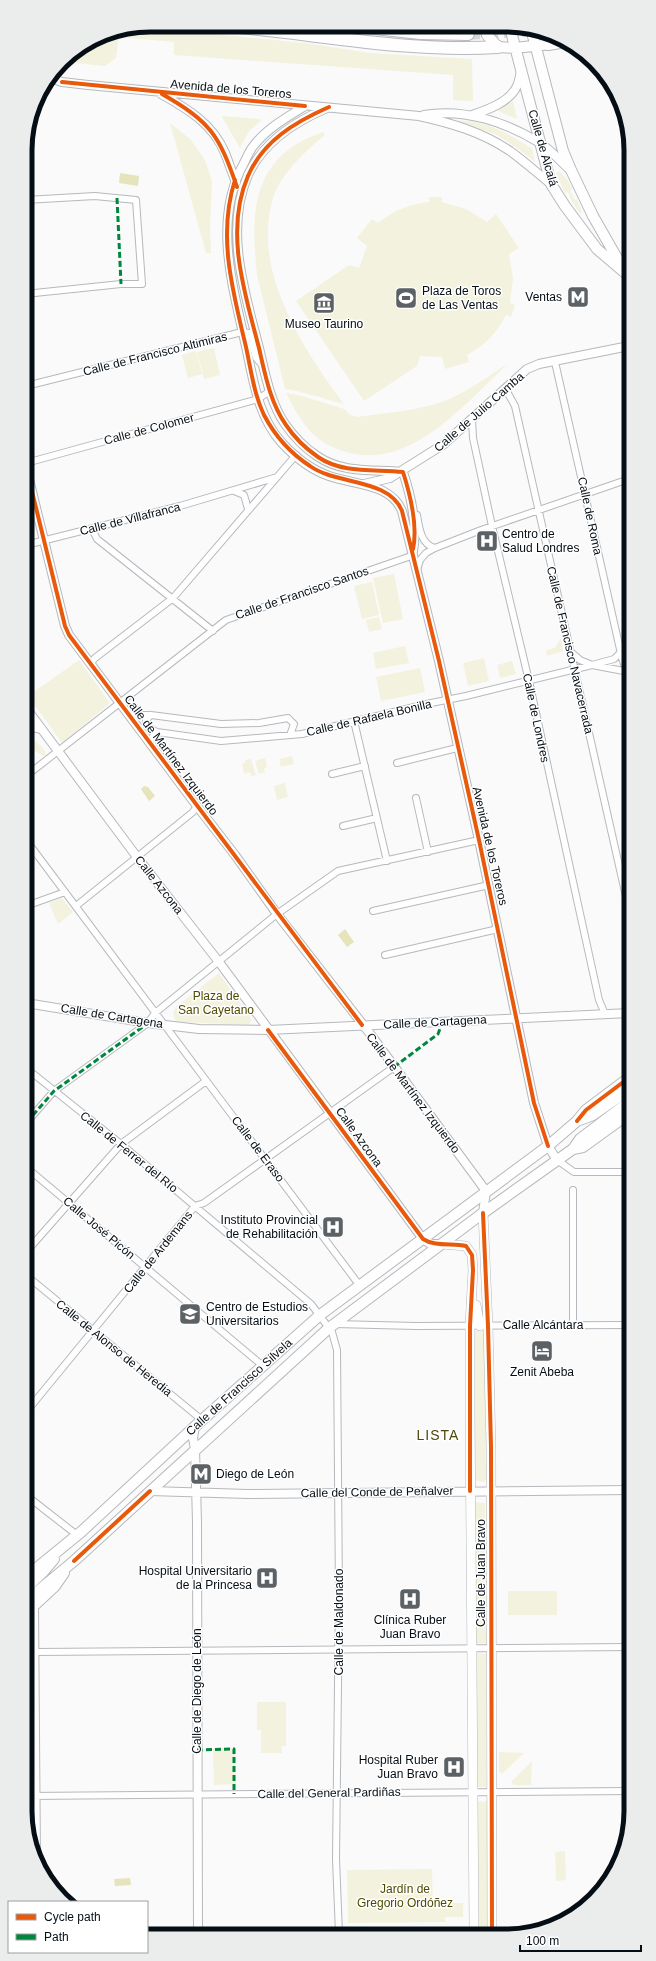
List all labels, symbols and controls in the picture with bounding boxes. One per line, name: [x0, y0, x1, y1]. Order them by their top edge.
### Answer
street label: Avenida de los Toreros: [170, 77, 292, 101]
street label: Calle de Alcalá: [525, 108, 561, 188]
place label: Plaza de Toros de Las Ventas: [422, 284, 501, 312]
metro station icon: Ventas: [565, 284, 591, 310]
sports icon: Plaza de Toros de Las Ventas: [393, 285, 419, 311]
museum icon: Museo Taurino: [311, 290, 337, 316]
place label: Ventas: [525, 290, 562, 304]
place label: Museo Taurino: [285, 317, 364, 331]
street label: Calle de Francisco Altimiras: [81, 329, 229, 379]
street label: Calle de Julio Camba: [431, 369, 527, 455]
street label: Calle de Colomer: [102, 410, 196, 448]
street label: Calle de Roma: [575, 476, 605, 557]
street label: Calle de Villafranca: [78, 500, 182, 538]
place label: Centro de Salud Londres: [502, 527, 579, 555]
hospital icon: Centro de Salud Londres: [474, 528, 500, 554]
street label: Calle de Francisco Santos: [233, 564, 371, 622]
street label: Calle de Francisco Navacerrada: [544, 565, 596, 735]
street label: Calle de Londres: [520, 672, 552, 764]
street label: Calle de Martínez Izquierdo: [121, 692, 221, 818]
street label: Calle de Rafaela Bonilla: [305, 697, 433, 739]
street label: Avenida de los Toreros: [469, 785, 511, 907]
street label: Calle Azcona: [132, 853, 186, 917]
park label: Plaza de San Cayetano: [178, 989, 254, 1017]
street label: Calle de Cartagena: [60, 1001, 164, 1031]
street label: Calle de Cartagena: [383, 1012, 487, 1032]
street label: Calle de Martínez Izquierdo: [363, 1030, 463, 1156]
street label: Calle Azcona: [333, 1105, 385, 1170]
street label: Calle de Ferrer del Río: [77, 1108, 181, 1196]
street label: Calle de Eraso: [229, 1113, 287, 1185]
street label: Calle José Picón: [60, 1194, 138, 1262]
street label: Calle de Ardemans: [121, 1208, 195, 1296]
place label: Instituto Provincial de Rehabilitación: [221, 1213, 318, 1241]
hospital icon: Instituto Provincial de Rehabilitación: [320, 1214, 346, 1240]
street label: Calle de Alonso de Heredia: [53, 1297, 175, 1399]
place label: Centro de Estudios Universitarios: [206, 1300, 308, 1328]
school or university icon: Centro de Estudios Universitarios: [177, 1301, 203, 1327]
street label: Calle Alcántara: [503, 1318, 584, 1332]
street label: Calle de Francisco Silvela: [183, 1335, 295, 1438]
hotel icon: Zenit Abeba: [529, 1338, 555, 1364]
place label: Zenit Abeba: [510, 1365, 574, 1379]
district label: LISTA: [417, 1427, 459, 1443]
metro station icon: Diego de León: [188, 1461, 214, 1487]
place label: Diego de León: [216, 1467, 294, 1481]
street label: Calle del Conde de Peñalver: [301, 1484, 453, 1500]
street label: Calle de Juan Bravo: [474, 1519, 488, 1627]
place label: Hospital Universitario de la Princesa: [139, 1564, 252, 1592]
hospital icon: Hospital Universitario de la Princesa: [254, 1565, 280, 1591]
street label: Calle de Maldonado: [332, 1568, 346, 1675]
hospital icon: Clínica Ruber Juan Bravo: [397, 1586, 423, 1612]
place label: Clínica Ruber Juan Bravo: [374, 1613, 446, 1641]
street label: Calle de Diego de León: [190, 1628, 204, 1754]
place label: Hospital Ruber Juan Bravo: [359, 1753, 438, 1781]
hospital icon: Hospital Ruber Juan Bravo: [441, 1754, 467, 1780]
street label: Calle del General Pardiñas: [257, 1785, 401, 1801]
park label: Jardín de Gregorio Ordóñez: [357, 1882, 453, 1910]
legend: [8, 1901, 148, 1953]
text: Cycle path: [44, 1910, 101, 1924]
scale bar: [520, 1927, 641, 1953]
text: Path: [44, 1930, 69, 1944]
text: 100 m: [526, 1934, 559, 1948]

